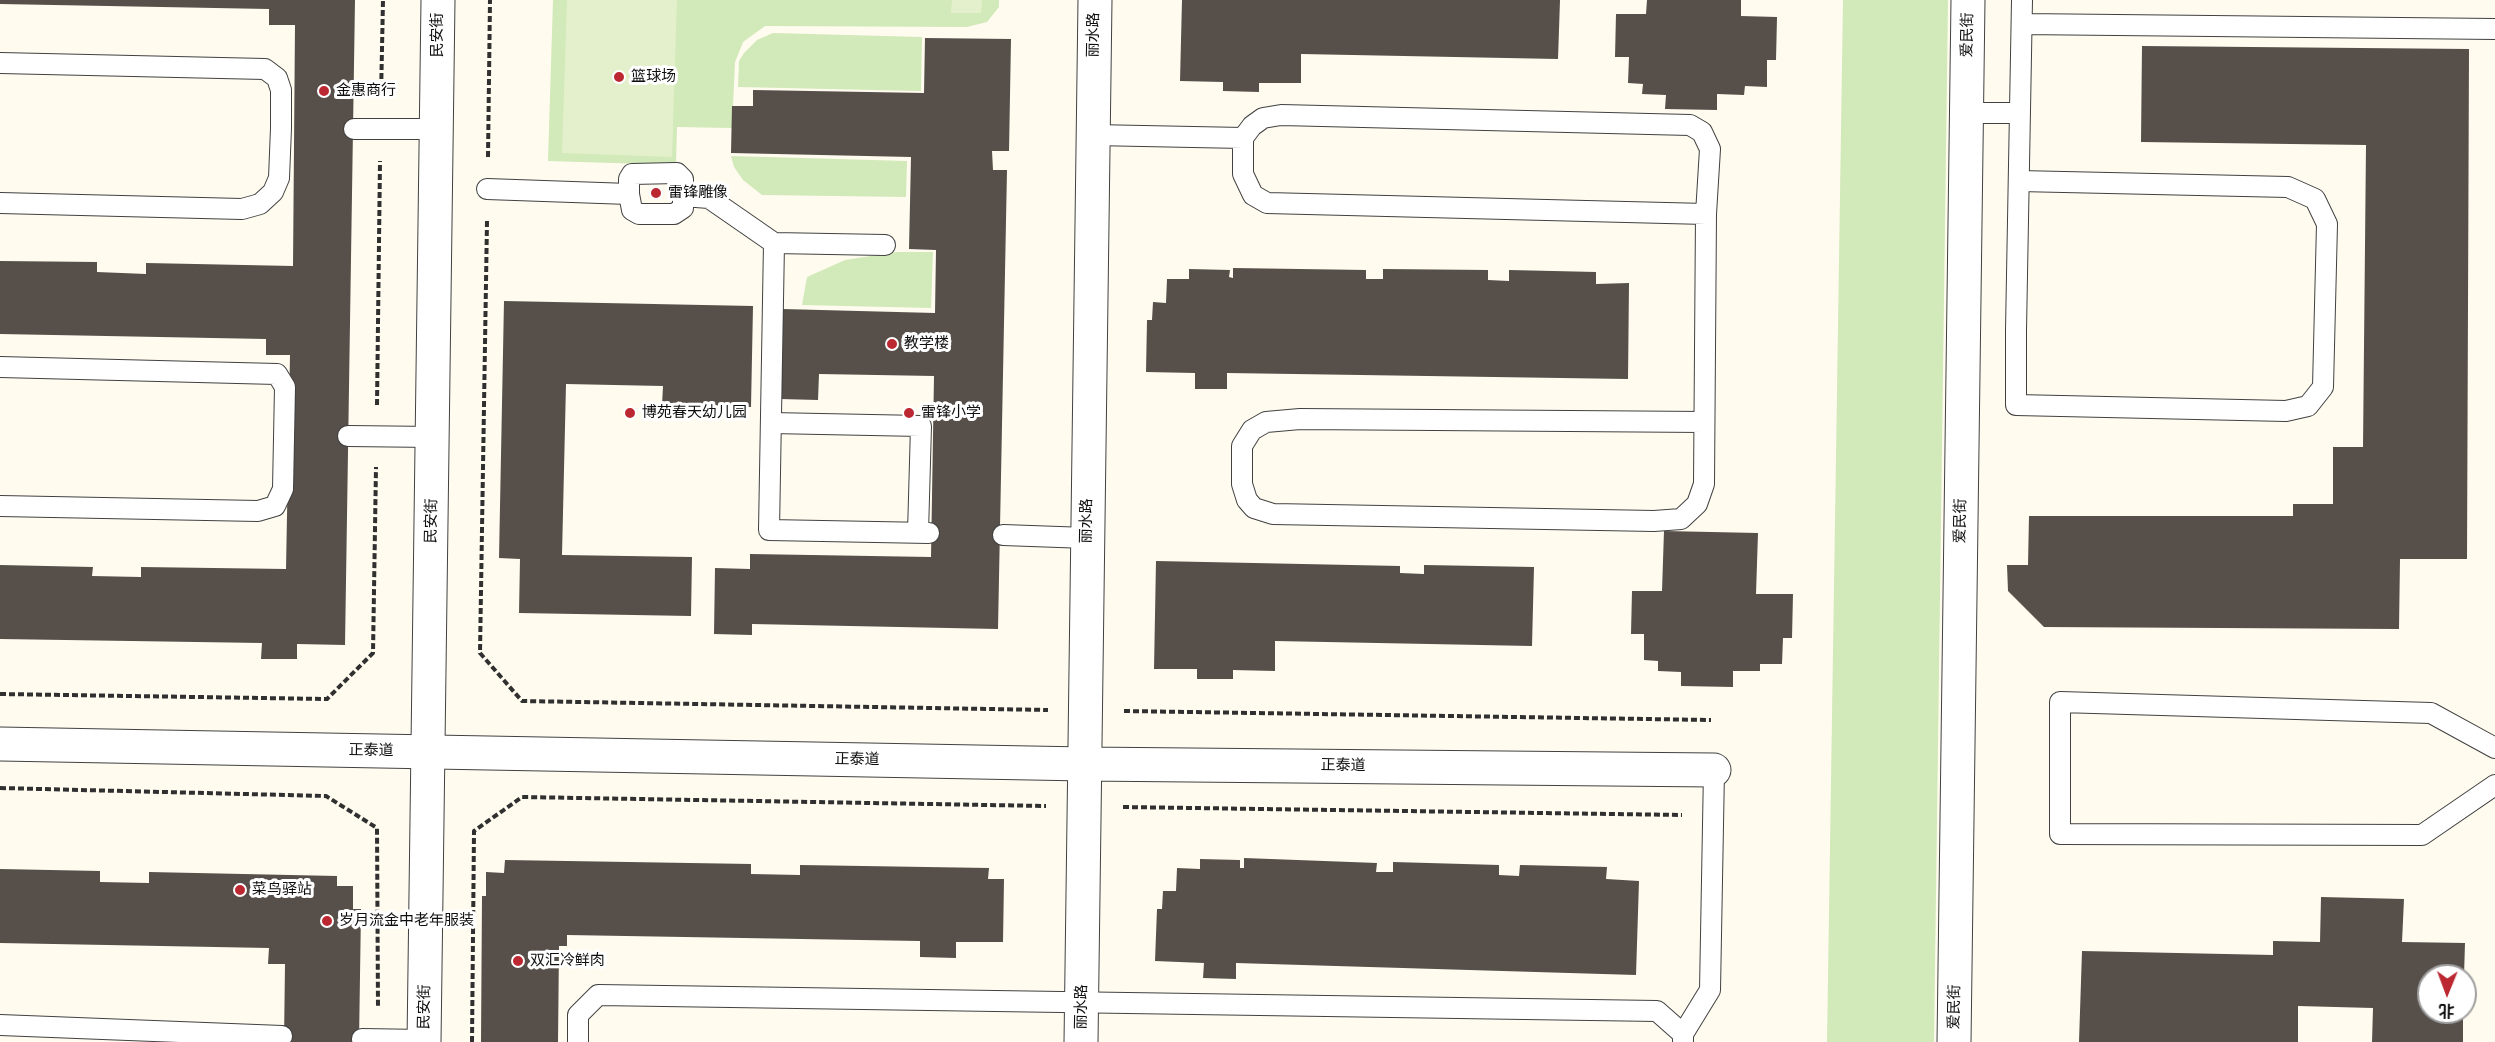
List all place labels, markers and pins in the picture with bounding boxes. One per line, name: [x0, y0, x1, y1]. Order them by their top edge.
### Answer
place label: 篮球场: [631, 68, 676, 86]
marker: 篮球场: [612, 70, 626, 84]
place label: 金惠商行: [336, 82, 396, 100]
marker: 金惠商行: [317, 84, 331, 98]
place label: 雷锋雕像: [668, 184, 728, 202]
marker: 雷锋雕像: [649, 186, 663, 200]
place label: 教学楼: [904, 335, 949, 353]
marker: 教学楼: [885, 337, 899, 351]
place label: 博苑春天幼儿园: [642, 404, 747, 422]
place label: 雷锋小学: [921, 404, 981, 422]
marker: 博苑春天幼儿园: [623, 406, 637, 420]
marker: 雷锋小学: [902, 406, 916, 420]
place label: 菜鸟驿站: [252, 881, 312, 899]
marker: 菜鸟驿站: [233, 883, 247, 897]
place label: 岁月流金中老年服装: [339, 912, 474, 930]
marker: 岁月流金中老年服装: [320, 914, 334, 928]
place label: 双汇冷鲜肉: [530, 952, 605, 970]
marker: 双汇冷鲜肉: [511, 954, 525, 968]

